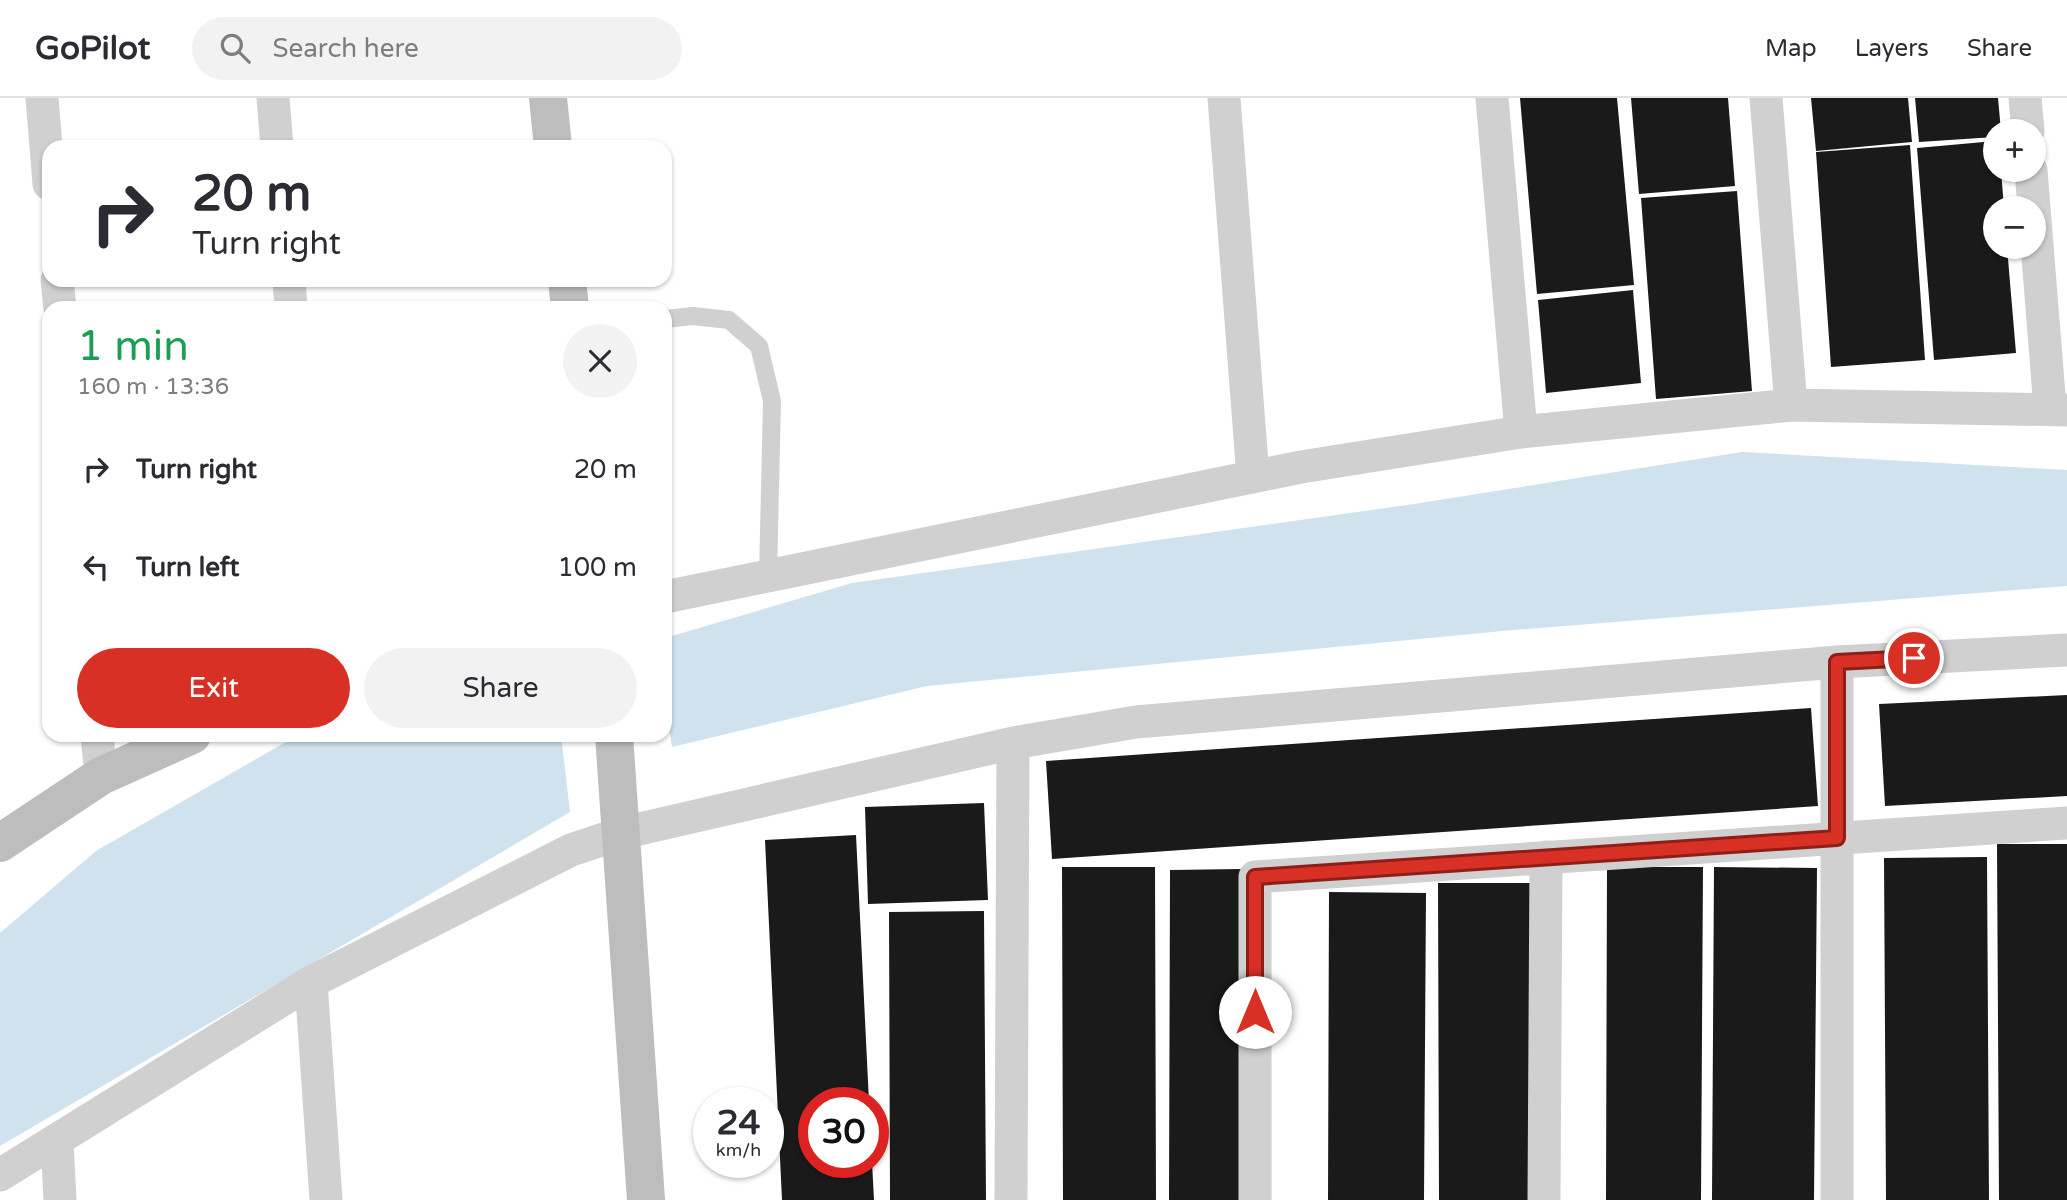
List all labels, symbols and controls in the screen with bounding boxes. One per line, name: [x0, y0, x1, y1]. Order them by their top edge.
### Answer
search box: [192, 17, 682, 80]
text: GoPilot: [35, 29, 150, 68]
icon: search: [216, 29, 254, 67]
text: Search here: [272, 33, 419, 64]
text: Map: [1765, 34, 1817, 63]
text: Layers: [1855, 34, 1929, 63]
text: Share: [1967, 34, 2032, 63]
map controls: [1983, 119, 2046, 259]
button: +: [1983, 119, 2046, 182]
text: 20 m: [192, 165, 311, 224]
icon: right: [77, 168, 168, 259]
button: −: [1983, 196, 2046, 259]
text: Turn right: [192, 225, 341, 263]
text: 1 min: [77, 321, 189, 372]
button: close: [563, 324, 637, 398]
text: 160 m · 13:36: [77, 373, 229, 401]
icon: right: [77, 450, 115, 488]
text: Turn right: [136, 454, 257, 485]
text: 20 m: [574, 454, 637, 485]
icon: left: [77, 548, 115, 586]
text: Turn left: [136, 552, 239, 583]
text: 100 m: [557, 552, 637, 583]
pin: [1884, 628, 1944, 688]
icon: arrive: [1895, 639, 1933, 677]
button: Exit: [77, 648, 350, 728]
button: Share: [364, 648, 637, 728]
position arrow: [1218, 975, 1292, 1049]
speed limit sign: 30: [798, 1087, 889, 1178]
text: 24: [717, 1102, 760, 1144]
text: km/h: [716, 1139, 761, 1161]

